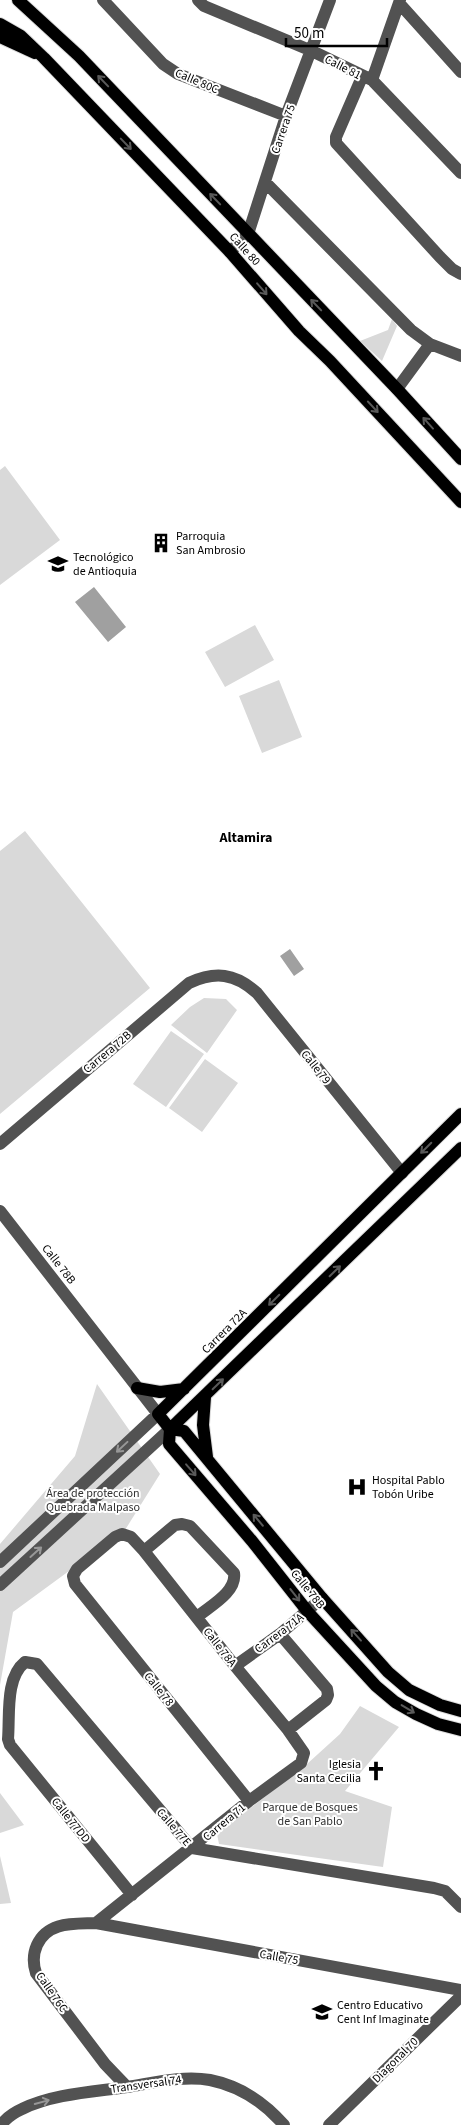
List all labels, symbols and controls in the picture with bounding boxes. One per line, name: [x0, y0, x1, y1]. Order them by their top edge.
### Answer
scale bar: [286, 15, 387, 47]
text: 50 m: [294, 23, 324, 44]
street label: Calle 81: [321, 51, 364, 84]
street label: Calle 80C: [172, 65, 222, 98]
one-way arrow: [97, 75, 109, 88]
street label: Carrera 75: [267, 102, 300, 156]
one-way arrow: [120, 137, 132, 150]
one-way arrow: [209, 193, 221, 206]
street label: Calle 80: [225, 229, 264, 270]
one-way arrow: [256, 282, 267, 295]
one-way arrow: [310, 299, 322, 312]
one-way arrow: [367, 401, 379, 414]
one-way arrow: [422, 417, 434, 430]
place label: Parroquia San Ambrosio: [176, 528, 246, 559]
building icon: Parroquia San Ambrosio: [150, 532, 172, 554]
place label: Tecnológico de Antioquia: [73, 549, 137, 580]
school or university icon: Tecnológico de Antioquia: [47, 553, 69, 575]
district label: Altamira: [219, 828, 272, 848]
street label: Carrera 72B: [79, 1027, 135, 1078]
street label: Calle 79: [297, 1047, 335, 1088]
one-way arrow: [420, 1142, 433, 1154]
street label: Calle 78B: [38, 1241, 80, 1288]
one-way arrow: [328, 1265, 340, 1277]
one-way arrow: [268, 1294, 280, 1306]
street label: Carrera 72A: [198, 1305, 251, 1358]
one-way arrow: [212, 1378, 225, 1390]
one-way arrow: [115, 1441, 128, 1453]
one-way arrow: [185, 1463, 196, 1476]
place label: Hospital Pablo Tobón Uribe: [372, 1472, 445, 1503]
hospital icon: Hospital Pablo Tobón Uribe: [346, 1476, 368, 1498]
park label: Área de protección Quebrada Malpaso: [46, 1485, 140, 1516]
one-way arrow: [252, 1513, 263, 1526]
one-way arrow: [30, 1547, 43, 1558]
street label: Calle 78B: [286, 1566, 329, 1613]
one-way arrow: [289, 1588, 300, 1601]
street label: Carrera 71A: [251, 1609, 308, 1658]
street label: Calle 78A: [199, 1624, 241, 1671]
one-way arrow: [350, 1629, 361, 1642]
street label: Calle 78: [140, 1669, 178, 1710]
one-way arrow: [401, 1705, 415, 1715]
place label: Iglesia Santa Cecilia: [296, 1756, 361, 1787]
church icon: Iglesia Santa Cecilia: [365, 1760, 387, 1782]
street label: Calle 77DD: [47, 1794, 94, 1847]
street label: Carrera 71: [199, 1799, 249, 1845]
park label: Parque de Bosques de San Pablo: [262, 1799, 358, 1830]
street label: Calle 77E: [152, 1805, 195, 1850]
street label: Calle 75: [258, 1946, 300, 1969]
street label: Calle 76C: [31, 1969, 72, 2016]
place label: Centro Educativo Cent Inf Imaginate: [337, 1997, 429, 2028]
school or university icon: Centro Educativo Cent Inf Imaginate: [311, 2001, 333, 2023]
street label: Diagonal 70: [369, 2034, 422, 2087]
street label: Transversal 74: [109, 2071, 183, 2098]
one-way arrow: [34, 2096, 50, 2106]

